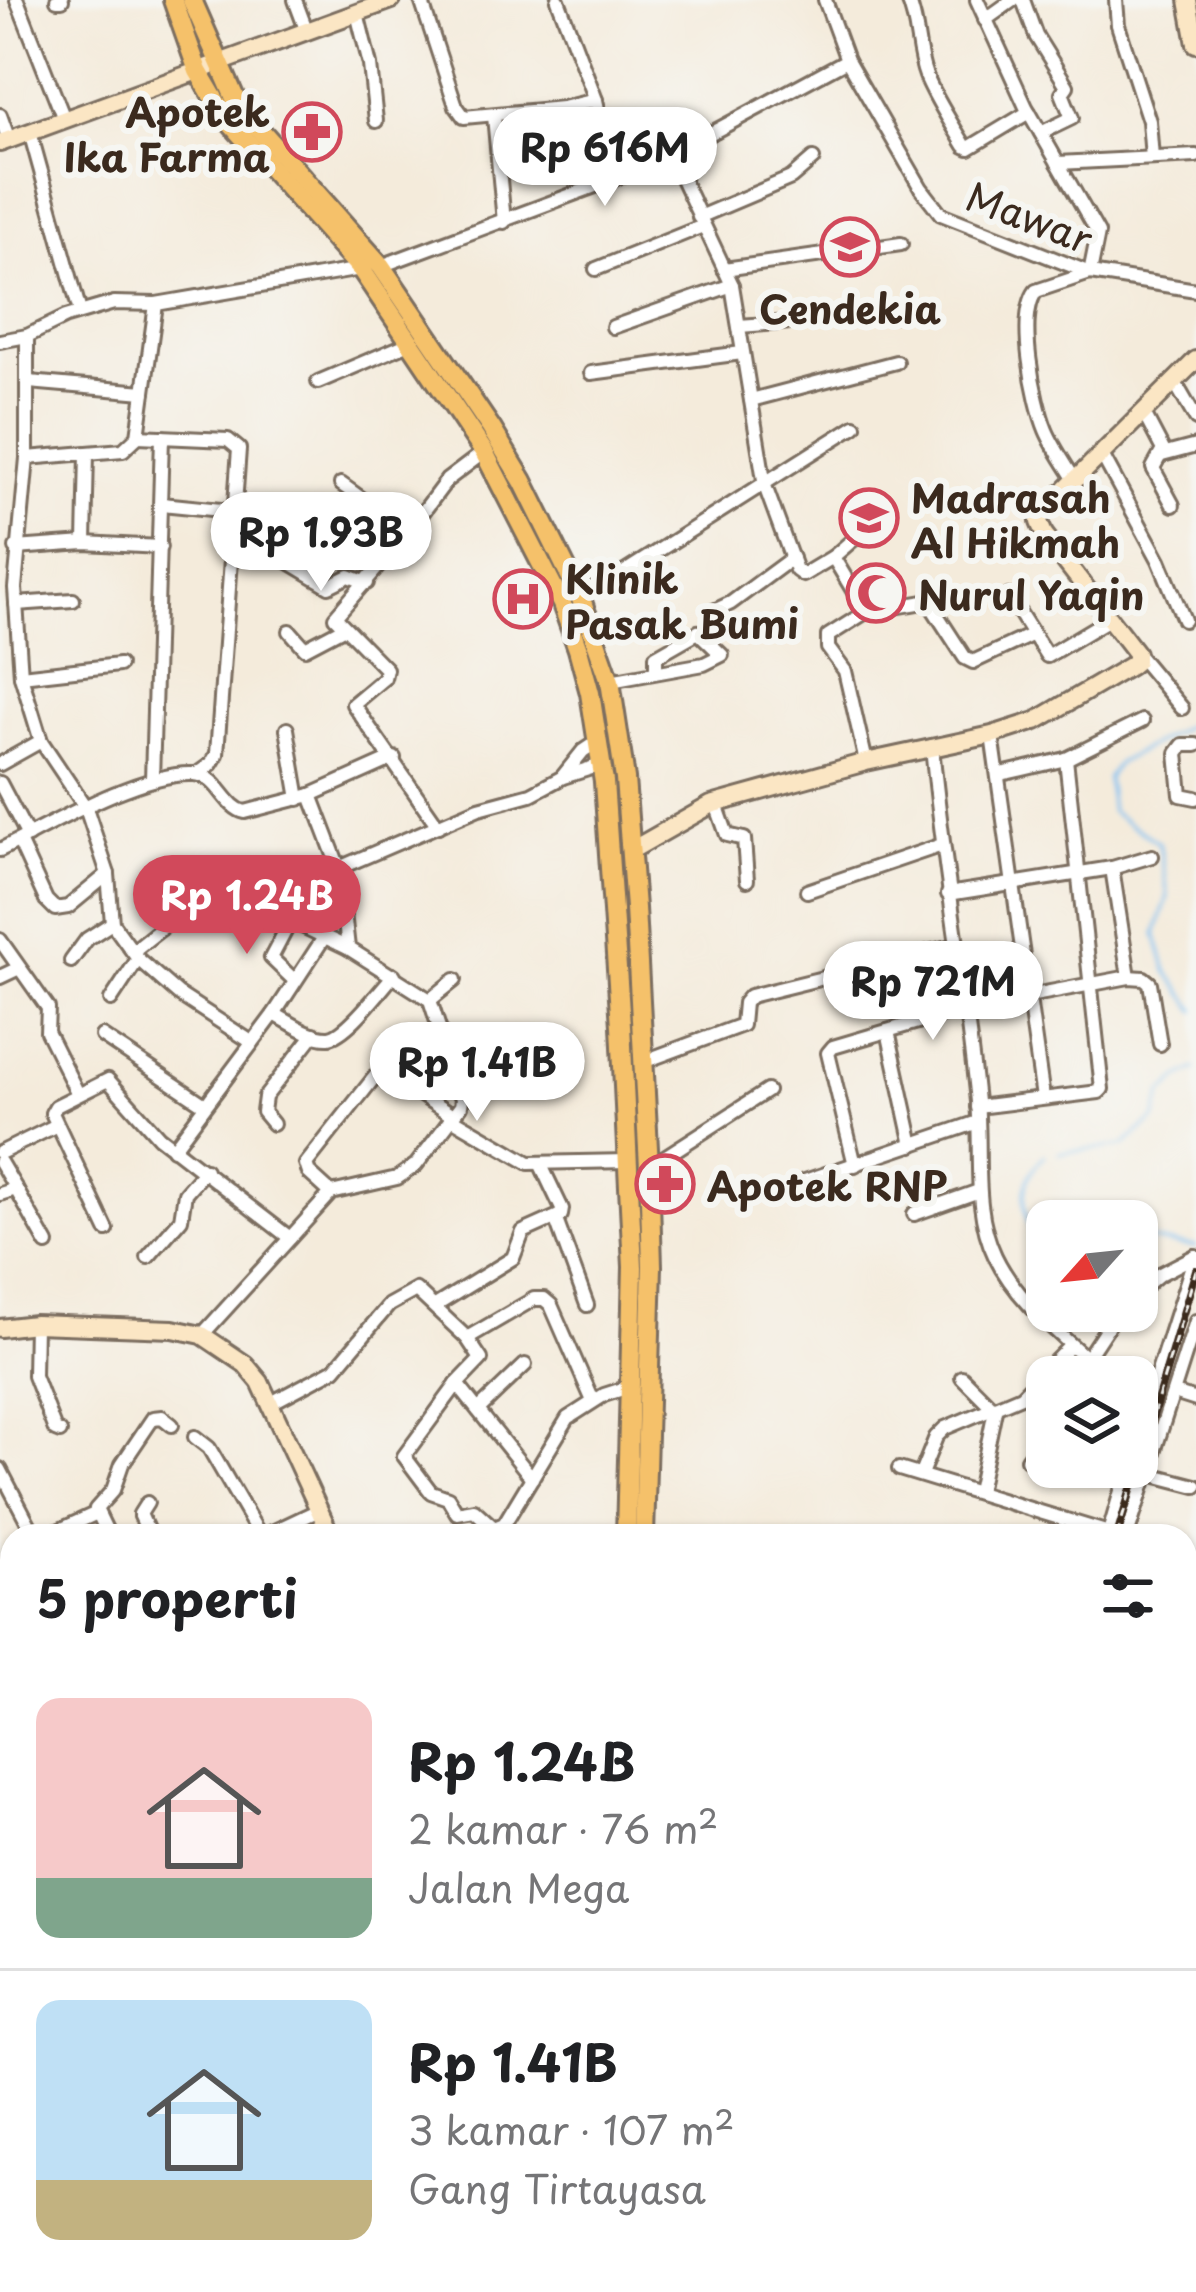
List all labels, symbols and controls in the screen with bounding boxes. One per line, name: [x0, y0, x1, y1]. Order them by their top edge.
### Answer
place label: Apotek Ika Farma: [63, 81, 270, 185]
pharmacy icon: Apotek Ika Farma: [281, 101, 343, 163]
pin: Rp 616M: [494, 107, 716, 209]
text: Rp 616M: [520, 116, 690, 175]
street label: Mawar: [958, 165, 1102, 267]
school or university icon: Cendekia: [819, 216, 881, 278]
place label: Cendekia: [759, 278, 941, 337]
place label: Madrasah Al Hikmah: [911, 467, 1120, 571]
school or university icon: Madrasah Al Hikmah: [838, 487, 900, 549]
pin: Rp 1.93B: [197, 492, 445, 594]
text: Rp 1.93B: [238, 501, 404, 560]
place label: Klinik Pasak Bumi: [565, 548, 799, 652]
mosque icon: Nurul Yaqin: [845, 562, 907, 624]
place label: Nurul Yaqin: [918, 564, 1144, 623]
hospital icon: Klinik Pasak Bumi: [492, 568, 554, 630]
pin: Rp 1.24B: [123, 855, 371, 957]
text: Rp 1.24B: [160, 864, 334, 923]
pin: Rp 721M: [822, 941, 1044, 1043]
text: Rp 721M: [850, 950, 1016, 1009]
pin: Rp 1.41B: [353, 1022, 601, 1124]
text: Rp 1.41B: [397, 1031, 557, 1090]
pharmacy icon: Apotek RNP: [634, 1153, 696, 1215]
place label: Apotek RNP: [707, 1155, 947, 1214]
north arrow: [1026, 1200, 1158, 1332]
map controls: [1026, 1200, 1158, 1488]
button: layers: [1026, 1356, 1158, 1488]
text: 5 properti: [36, 1558, 298, 1635]
icon: filters: [1095, 1563, 1161, 1629]
text: Rp 1.24B: [408, 1721, 636, 1798]
icon: home: [132, 1746, 276, 1890]
text: 2 kamar · 76 m²: [408, 1798, 718, 1857]
text: Jalan Mega: [408, 1857, 629, 1916]
text: Rp 1.41B: [408, 2022, 618, 2099]
icon: home: [132, 2048, 276, 2192]
text: 3 kamar · 107 m²: [408, 2099, 735, 2158]
text: Gang Tirtayasa: [408, 2158, 706, 2217]

